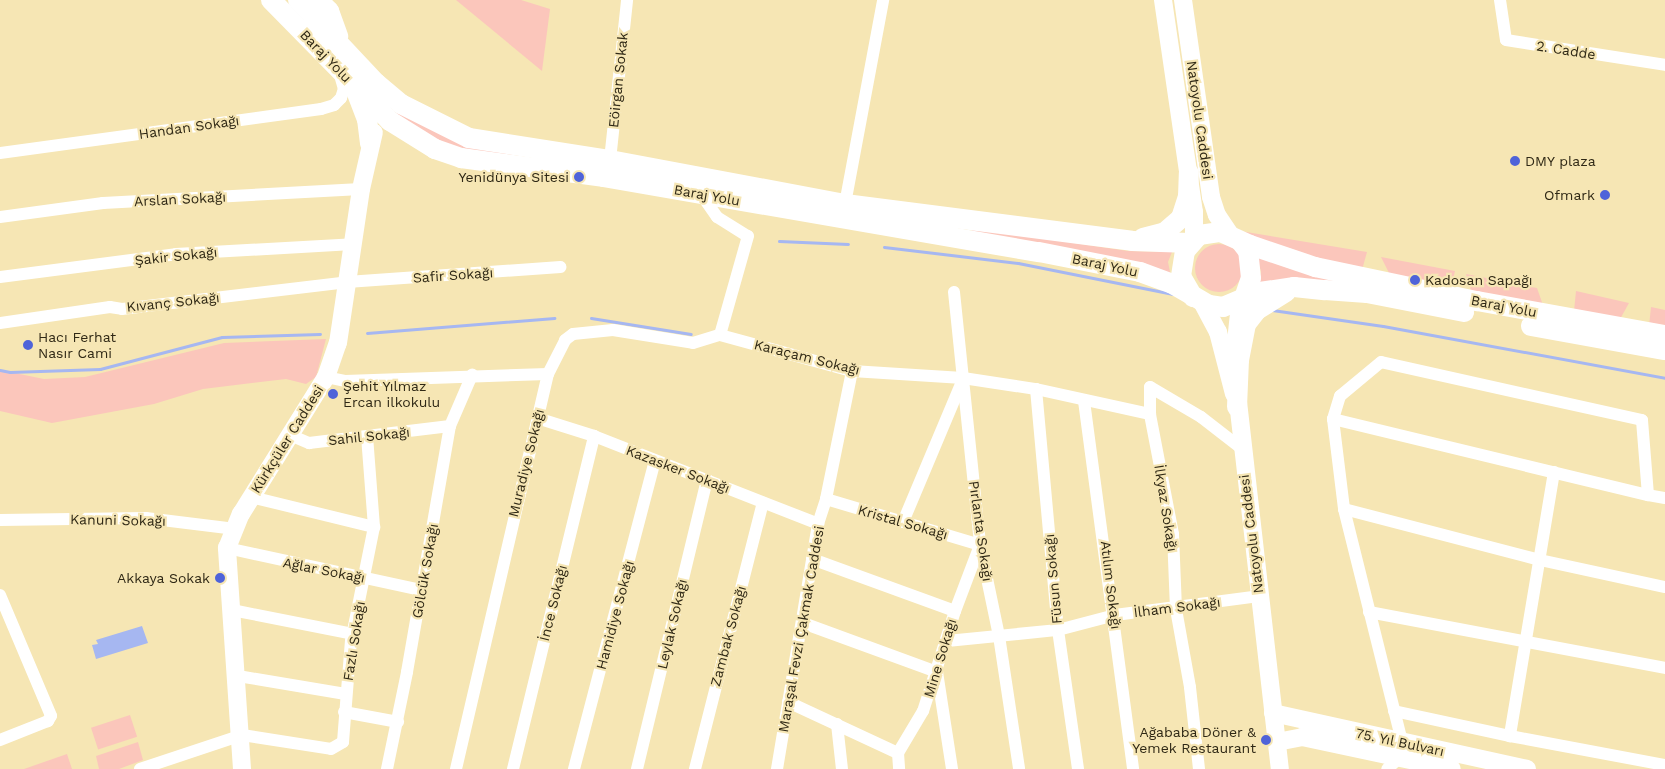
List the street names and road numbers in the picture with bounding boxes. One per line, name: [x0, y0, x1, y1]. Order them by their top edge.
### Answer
street label: Baraj Yolu: [297, 26, 355, 86]
street label: Eöirgan Sokak: [605, 31, 631, 129]
street label: 2. Cadde: [1535, 37, 1597, 63]
street label: Natoyolu Caddesi: [1183, 60, 1217, 180]
street label: Handan Sokağı: [138, 112, 240, 142]
street label: Baraj Yolu: [672, 181, 742, 209]
street label: Arslan Sokağı: [134, 188, 226, 210]
street label: Şakir Sokağı: [134, 243, 218, 269]
street label: Baraj Yolu: [1070, 250, 1140, 280]
street label: Safir Sokağı: [412, 264, 494, 286]
street label: Kıvanç Sokağı: [126, 289, 220, 315]
street label: Baraj Yolu: [1469, 291, 1539, 321]
street label: Karaçam Sokağı: [752, 336, 862, 378]
street label: Kürkçüler Caddesi: [247, 382, 327, 496]
street label: Muradiye Sokağı: [504, 407, 548, 519]
street label: Sahil Sokağı: [327, 423, 411, 449]
street label: Kazasker Sokağı: [624, 441, 732, 497]
street label: İlkyaz Sokağı: [1151, 463, 1181, 553]
street label: Natoyolu Caddesi: [1235, 474, 1267, 594]
street label: Pırlanta Sokağı: [966, 480, 996, 582]
street label: Kristal Sokağı: [856, 501, 950, 543]
street label: Kanuni Sokağı: [70, 511, 166, 529]
street label: Gölcük Sokağı: [408, 522, 442, 620]
street label: Maraşal Fevzi Çakmak Caddesi: [774, 524, 828, 734]
street label: Füsun Sokağı: [1041, 533, 1065, 625]
street label: Atılım Sokağı: [1097, 540, 1125, 630]
street label: Ağlar Sokağı: [281, 554, 367, 586]
street label: Hamidiye Sokağı: [592, 559, 638, 671]
street label: İnce Sokağı: [535, 563, 571, 643]
street label: Leylak Sokağı: [653, 577, 691, 671]
street label: Zambak Sokağı: [706, 584, 750, 688]
street label: İlham Sokağı: [1133, 593, 1221, 621]
street label: Fazlı Sokağı: [339, 600, 369, 682]
street label: Mine Sokağı: [920, 617, 960, 699]
street label: 75. Yıl Bulvarı: [1354, 724, 1446, 760]

